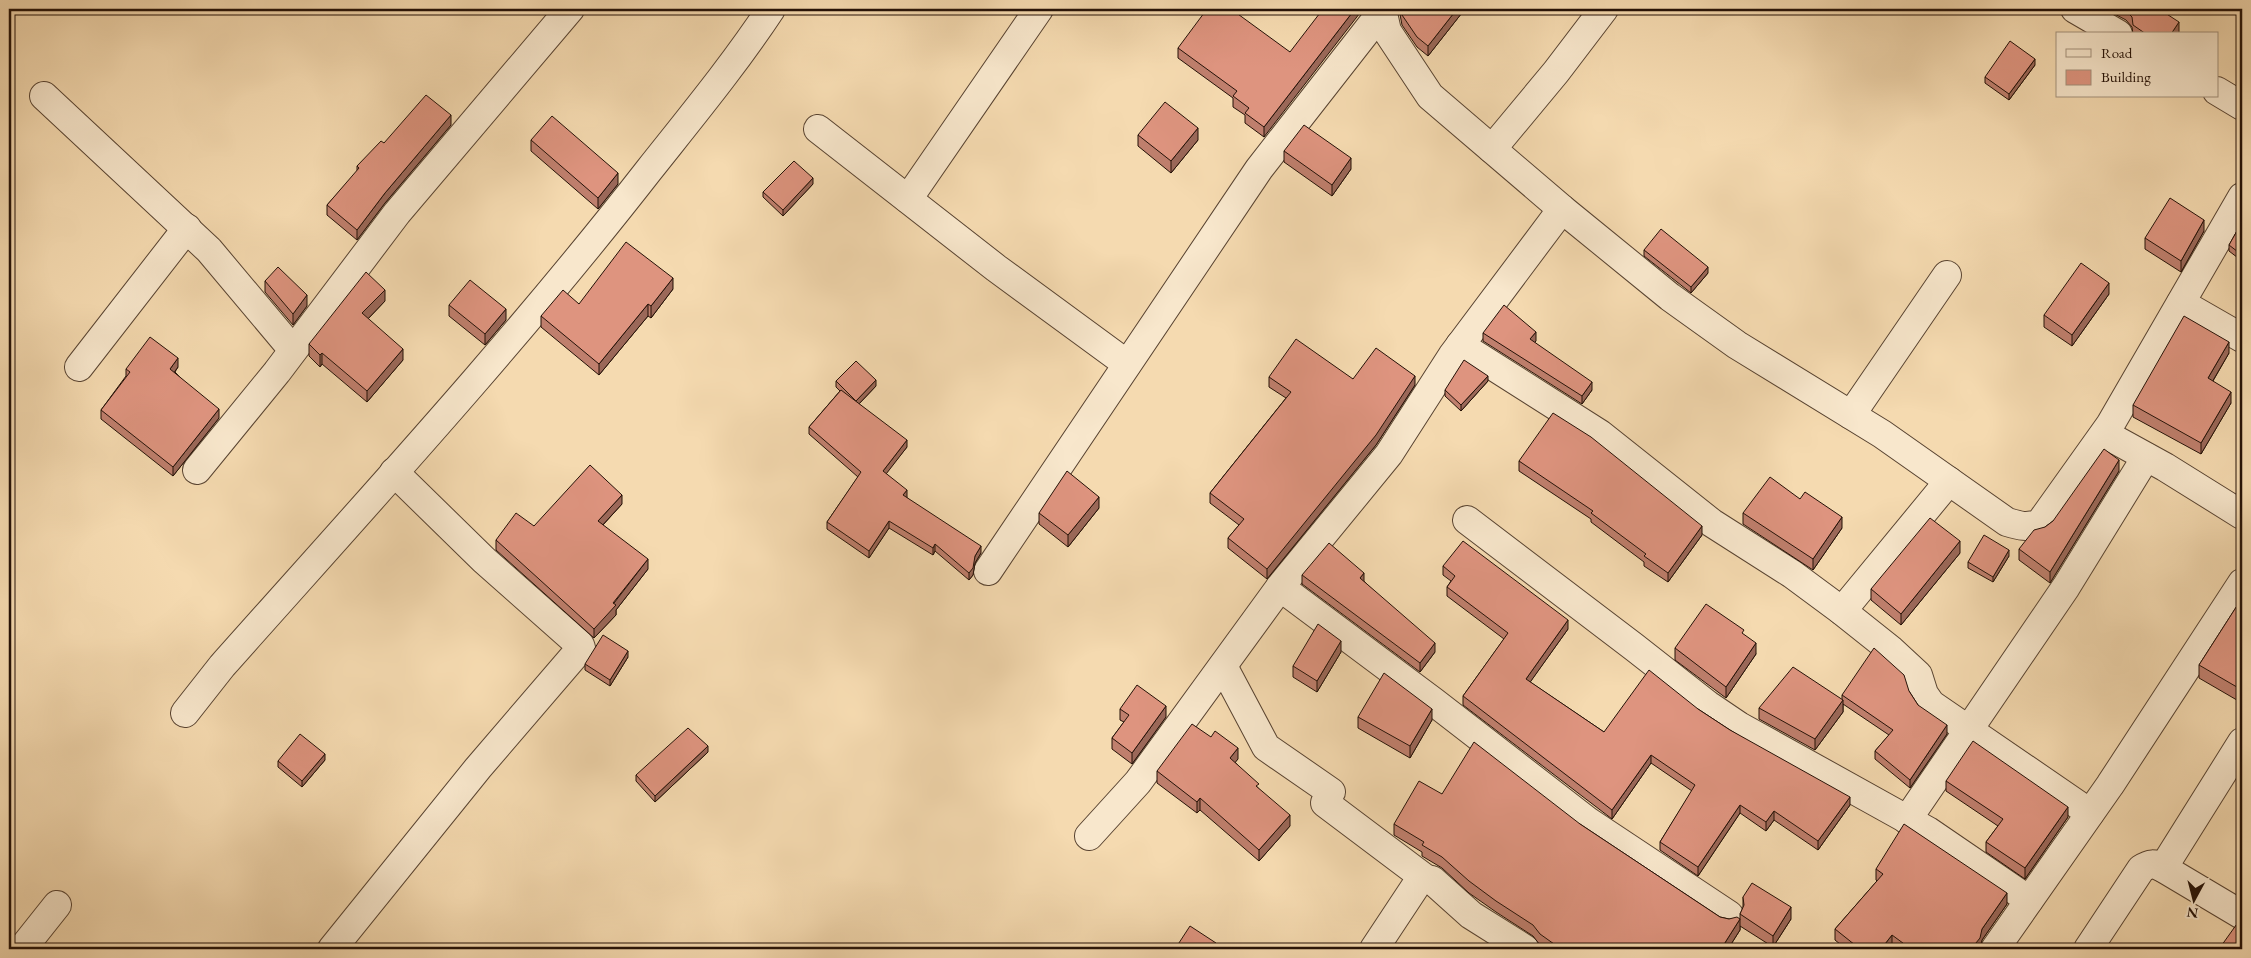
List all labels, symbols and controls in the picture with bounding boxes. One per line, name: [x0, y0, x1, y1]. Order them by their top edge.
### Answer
legend: [2056, 32, 2218, 98]
text: Road: [2101, 43, 2133, 62]
text: Building: [2101, 67, 2151, 86]
north arrow: [2168, 876, 2218, 926]
text: N: [2185, 903, 2199, 923]

